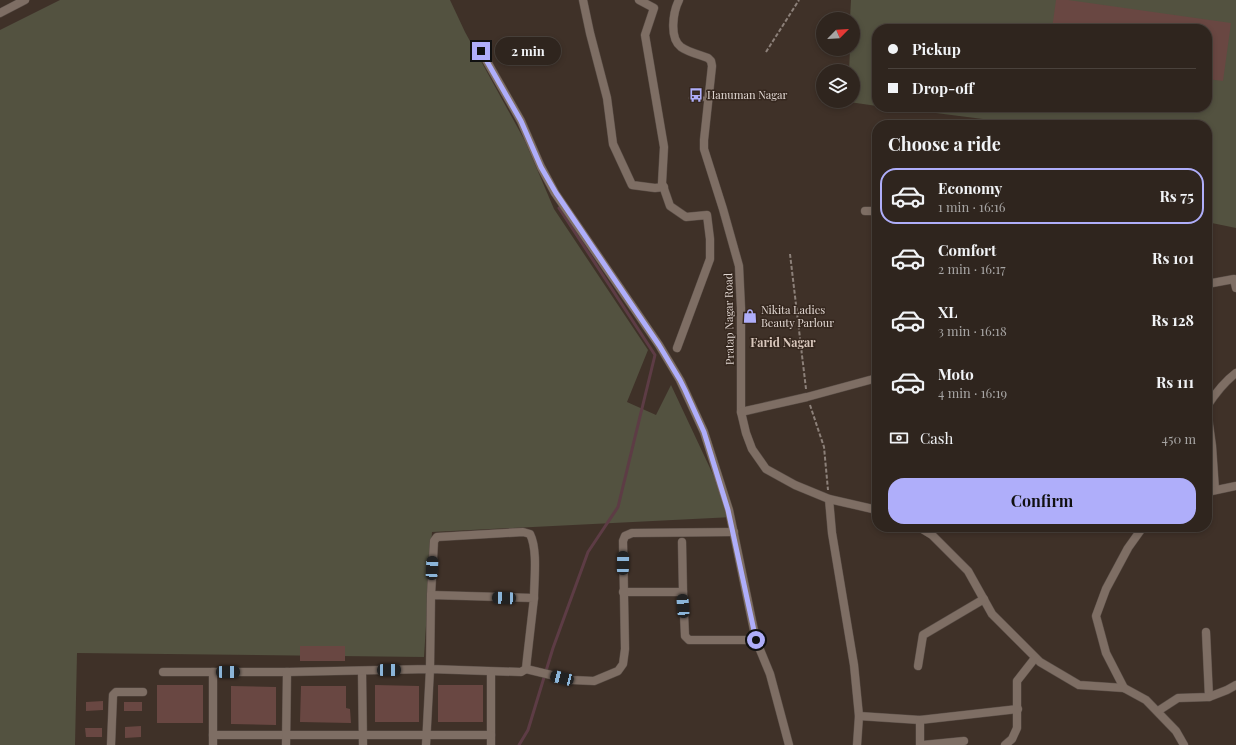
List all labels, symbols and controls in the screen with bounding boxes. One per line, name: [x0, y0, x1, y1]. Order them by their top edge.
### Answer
north arrow: [816, 12, 860, 56]
map controls: [816, 12, 860, 108]
callout: 2 min: [495, 37, 561, 65]
text: Pickup: [912, 39, 961, 59]
route end: [472, 42, 490, 60]
text: 2 min: [511, 42, 545, 59]
button: layers: [816, 64, 860, 108]
text: Drop-off: [912, 78, 974, 98]
bus stop icon: Hanuman Nagar: [688, 87, 704, 103]
place label: Hanuman Nagar: [707, 87, 787, 102]
text: Choose a ride: [888, 132, 1001, 156]
icon: car: [890, 178, 926, 214]
text: Economy: [938, 178, 1002, 198]
text: Rs 75: [1159, 186, 1194, 206]
text: 1 min · 16:16: [938, 198, 1006, 215]
icon: car: [890, 240, 926, 276]
text: Comfort: [938, 240, 996, 260]
text: Rs 101: [1152, 248, 1194, 268]
text: 2 min · 16:17: [938, 260, 1006, 277]
street label: Pratap Nagar Road: [720, 272, 737, 365]
place label: Nikita Ladies Beauty Parlour: [761, 302, 834, 330]
icon: car: [890, 302, 926, 338]
text: XL: [938, 302, 958, 322]
shop icon: Nikita Ladies Beauty Parlour: [742, 308, 758, 324]
text: Rs 128: [1151, 310, 1194, 330]
text: 3 min · 16:18: [938, 322, 1007, 339]
district label: Farid Nagar: [750, 334, 816, 350]
icon: car: [890, 364, 926, 400]
text: Moto: [938, 364, 974, 384]
text: Rs 111: [1156, 372, 1194, 392]
text: 4 min · 16:19: [938, 384, 1007, 401]
icon: cash: [888, 427, 910, 449]
text: Cash: [920, 428, 953, 448]
text: 450 m: [1162, 430, 1196, 447]
button: Confirm: [888, 478, 1196, 524]
car: [617, 551, 629, 575]
car: [425, 556, 439, 580]
car: [492, 592, 516, 604]
car: [676, 594, 690, 618]
route start: [747, 631, 765, 649]
car: [377, 664, 401, 676]
car: [216, 666, 240, 678]
car: [549, 669, 575, 687]

